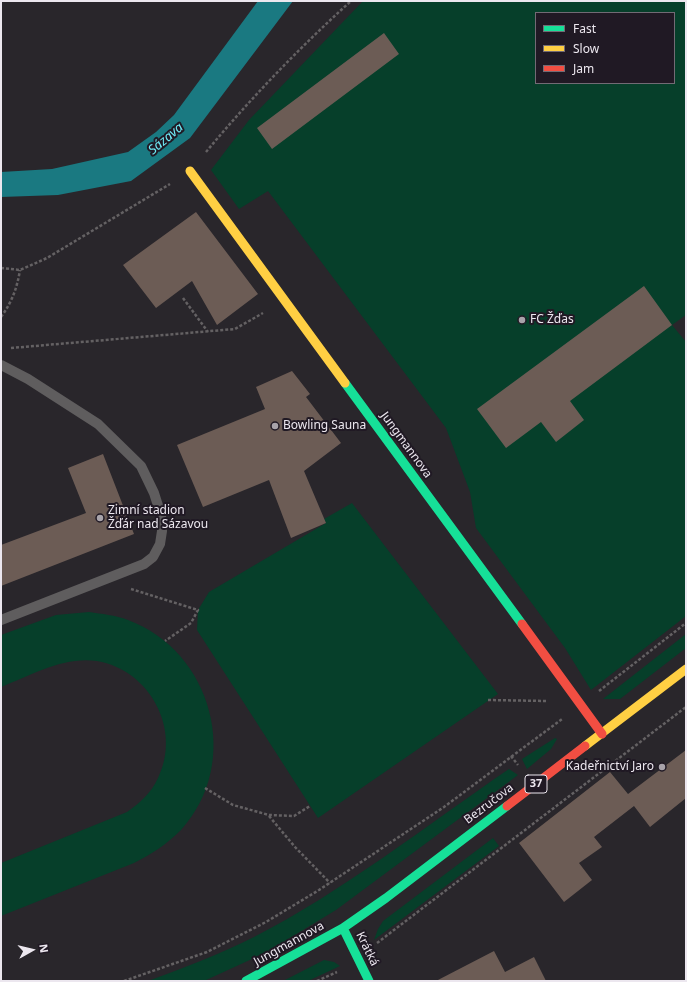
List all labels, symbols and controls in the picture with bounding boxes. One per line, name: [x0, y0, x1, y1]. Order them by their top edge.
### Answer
legend: [535, 12, 675, 84]
text: Fast: [573, 20, 596, 37]
text: Slow: [573, 40, 599, 57]
text: Jam: [573, 60, 594, 77]
water label: Sázava: [145, 120, 187, 158]
place label: FC Žďas: [530, 313, 574, 327]
marker: FC Žďas: [517, 315, 527, 325]
street label: Jungmannova: [377, 409, 435, 481]
place label: Bowling Sauna: [283, 419, 366, 433]
marker: Bowling Sauna: [270, 421, 280, 431]
place label: Zimní stadion Žďár nad Sázavou: [108, 504, 208, 532]
marker: Zimní stadion Žďár nad Sázavou: [95, 513, 105, 523]
place label: Kadeřnictví Jaro: [566, 760, 654, 774]
marker: Kadeřnictví Jaro: [657, 762, 667, 772]
road number: 37: [525, 775, 547, 793]
street label: Bezručova: [461, 781, 517, 827]
street label: Jungmannova: [251, 919, 327, 969]
north arrow: [12, 930, 52, 970]
street label: Krátká: [353, 930, 381, 968]
text: N: [36, 943, 52, 954]

